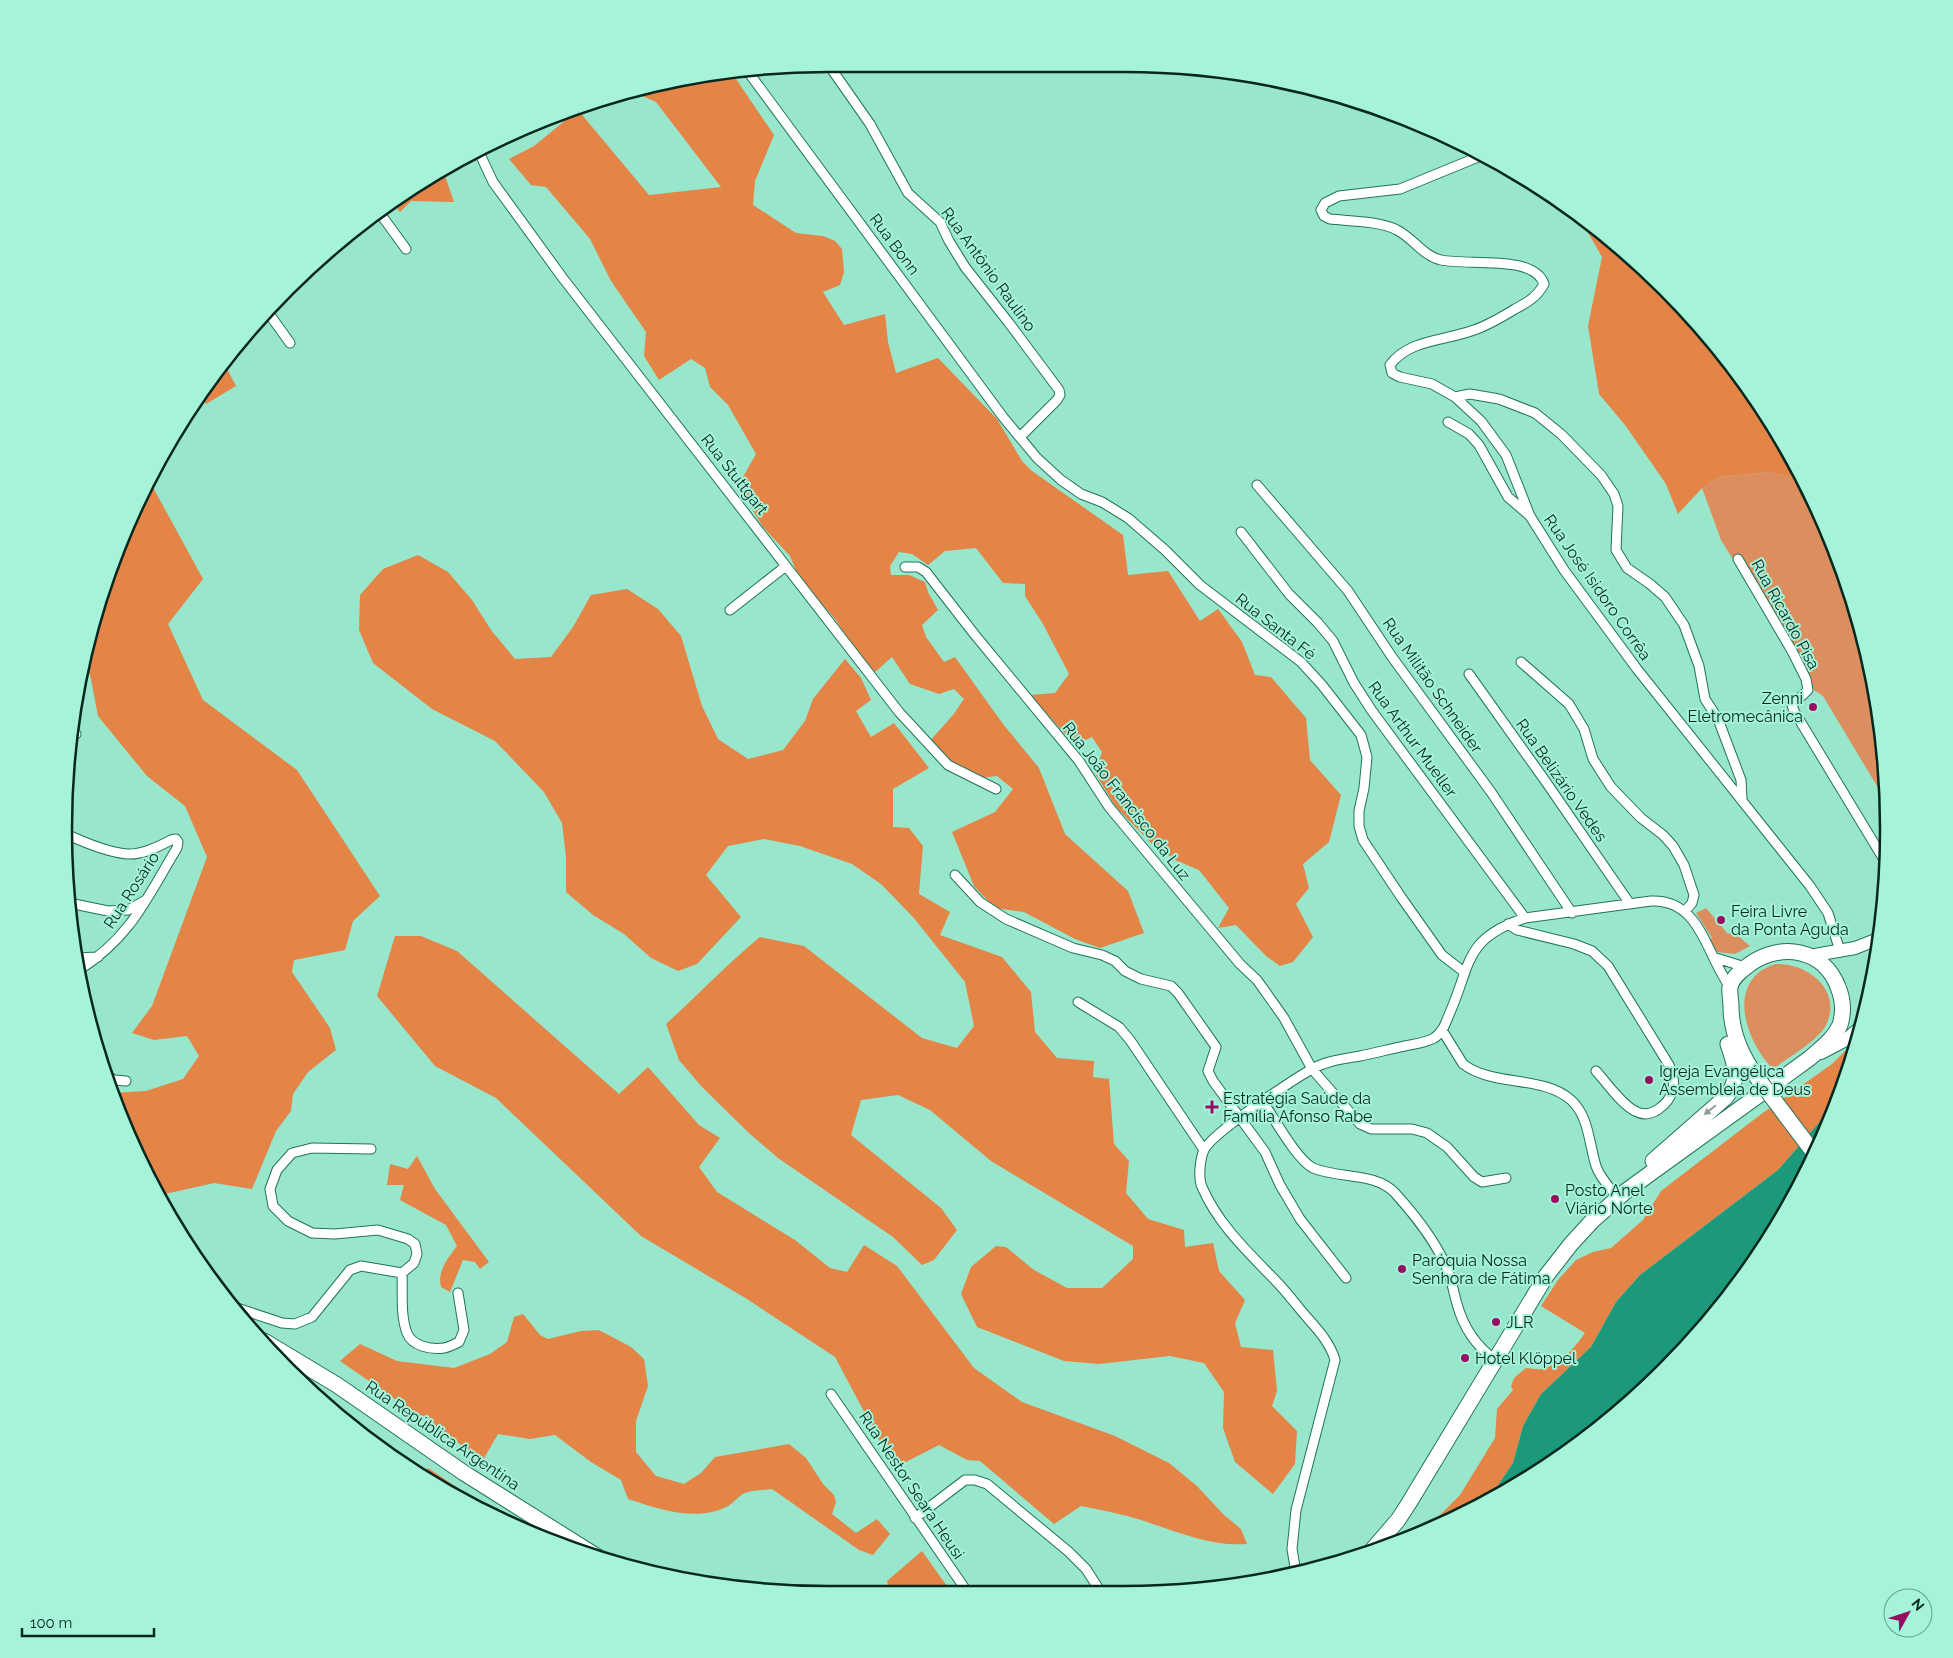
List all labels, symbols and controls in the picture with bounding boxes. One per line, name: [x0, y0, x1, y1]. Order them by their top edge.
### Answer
street label: Rua Antônio Raulino: [937, 204, 1040, 335]
street label: Rua Bonn: [866, 210, 924, 279]
street label: Rua Stuttgart: [697, 430, 772, 519]
street label: Rua José Isidoro Corrêa: [1540, 511, 1655, 664]
street label: Rua Ricardo Pisa: [1747, 556, 1824, 673]
street label: Rua Santa Fé: [1232, 589, 1320, 664]
street label: Rua Militão Schneider: [1379, 614, 1487, 757]
street label: Rua Arthur Mueller: [1364, 678, 1461, 801]
place label: Zenni Eletromecânica: [1687, 689, 1803, 726]
marker: Zenni Eletromecânica: [1807, 701, 1819, 713]
street label: Rua Belizário Vedes: [1512, 715, 1611, 846]
street label: Rua João Francisco da Luz: [1059, 718, 1194, 884]
street label: Rua Rosário: [100, 848, 163, 932]
place label: Feira Livre da Ponta Aguda: [1731, 902, 1849, 939]
marker: Feira Livre da Ponta Aguda: [1715, 914, 1727, 926]
place label: Igreja Evangélica Assembleia de Deus: [1659, 1062, 1811, 1099]
marker: Igreja Evangélica Assembleia de Deus: [1643, 1074, 1655, 1086]
place label: Estratégia Saúde da Família Afonso Rabe: [1223, 1089, 1373, 1126]
marker: Estratégia Saúde da Família Afonso Rabe: [1205, 1100, 1219, 1114]
one-way arrow: [1704, 1104, 1717, 1115]
place label: Posto Anel Viário Norte: [1565, 1181, 1653, 1218]
marker: Posto Anel Viário Norte: [1549, 1193, 1561, 1205]
place label: Paróquia Nossa Senhora de Fátima: [1412, 1251, 1550, 1288]
marker: Paróquia Nossa Senhora de Fátima: [1396, 1263, 1408, 1275]
place label: JLR: [1506, 1313, 1533, 1332]
marker: JLR: [1490, 1316, 1502, 1328]
place label: Hotel Klöppel: [1475, 1349, 1577, 1368]
marker: Hotel Klöppel: [1459, 1352, 1471, 1364]
street label: Rua República Argentina: [362, 1377, 523, 1494]
street label: Rua Nestor Seara Heusi: [855, 1408, 968, 1563]
north arrow: [1883, 1588, 1933, 1638]
text: N: [1908, 1595, 1928, 1614]
scale bar: [22, 1606, 155, 1638]
text: 100 m: [30, 1614, 72, 1632]

